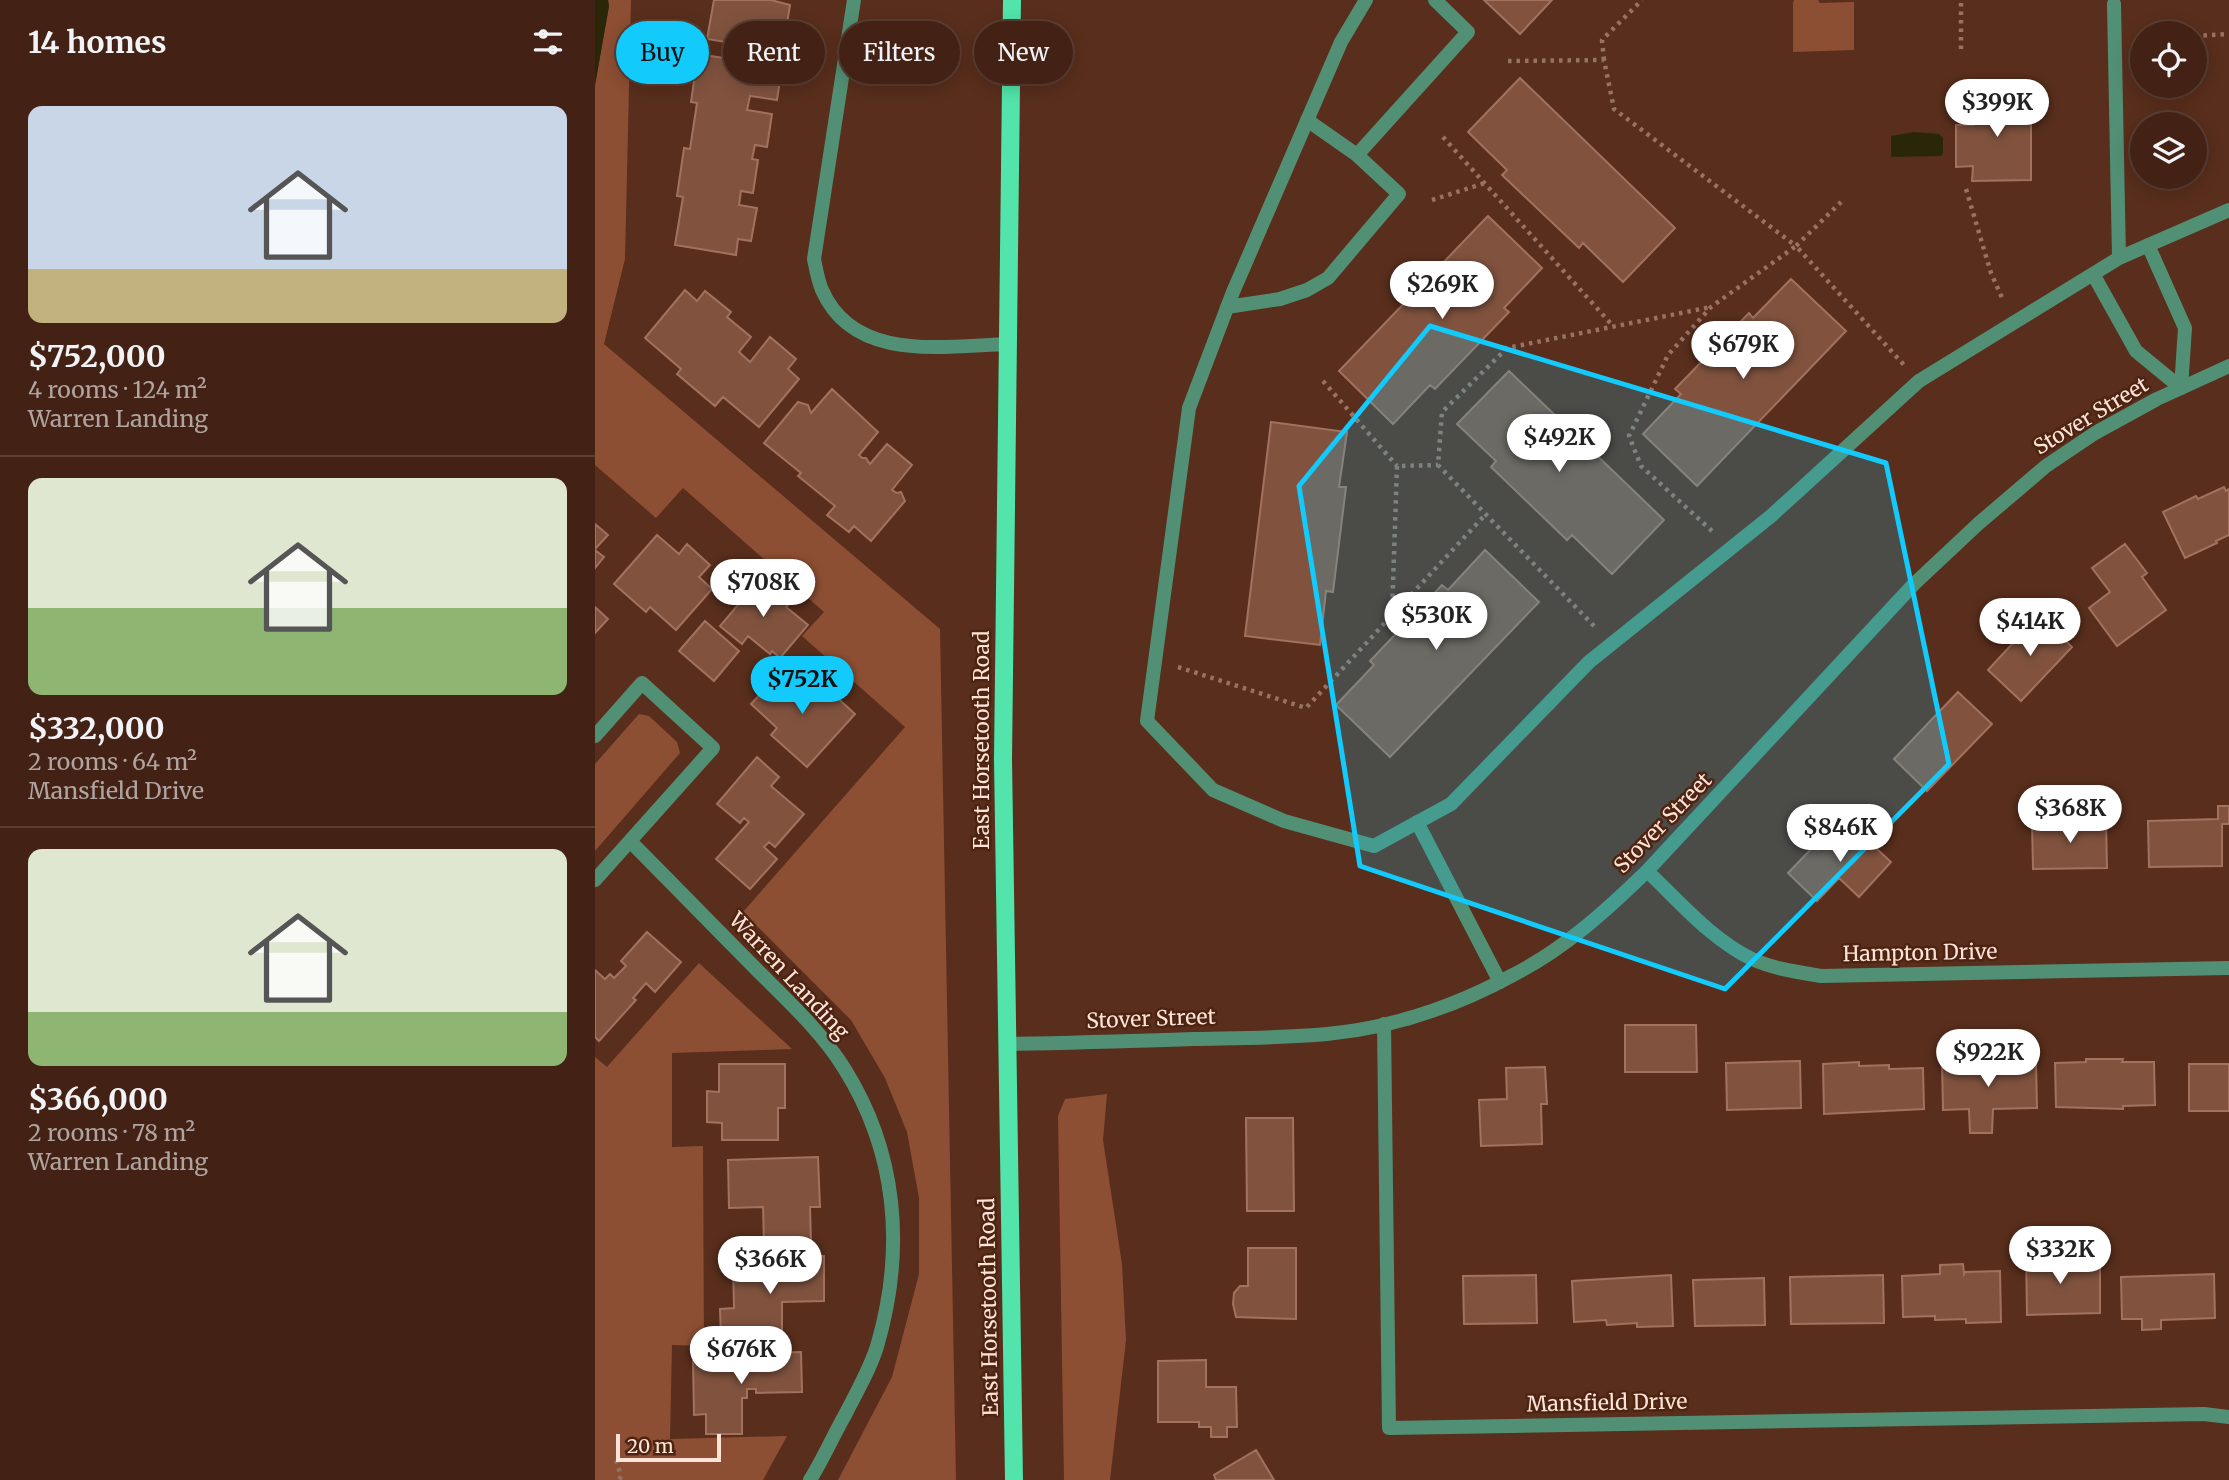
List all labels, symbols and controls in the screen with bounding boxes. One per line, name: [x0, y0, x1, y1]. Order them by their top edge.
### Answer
chip: Buy: [616, 21, 709, 84]
chip: Rent: [723, 21, 825, 84]
chip: Filters: [839, 21, 960, 84]
chip: New: [974, 21, 1073, 84]
map controls: [2130, 21, 2207, 189]
button: locate: [2130, 21, 2207, 98]
text: 14 homes: [28, 23, 166, 61]
icon: filters: [529, 23, 567, 61]
pin: $399K: [1948, 80, 2046, 139]
text: $399K: [1961, 87, 2033, 116]
button: layers: [2130, 112, 2207, 189]
icon: home: [235, 152, 361, 278]
pin: $269K: [1393, 262, 1491, 321]
text: $269K: [1406, 269, 1478, 298]
pin: $679K: [1694, 322, 1792, 381]
text: $679K: [1707, 329, 1779, 358]
text: $752,000: [28, 337, 166, 375]
street label: Stover Street: [2028, 371, 2153, 460]
text: 4 rooms · 124 m²: [28, 375, 207, 404]
text: Warren Landing: [28, 404, 208, 433]
pin: $492K: [1510, 414, 1608, 474]
text: $492K: [1523, 422, 1595, 451]
icon: home: [235, 524, 361, 650]
pin: $708K: [714, 560, 812, 619]
text: $708K: [726, 567, 800, 596]
pin: $530K: [1387, 592, 1485, 652]
pin: $414K: [1981, 598, 2079, 658]
text: $530K: [1400, 600, 1472, 629]
text: $414K: [1995, 606, 2065, 635]
street label: East Horsetooth Road: [968, 630, 995, 849]
pin: $752K: [753, 656, 851, 716]
text: $752K: [767, 664, 837, 693]
text: $332,000: [28, 709, 165, 747]
text: 2 rooms · 64 m²: [28, 747, 197, 776]
street label: Stover Street: [1608, 767, 1717, 879]
text: Mansfield Drive: [28, 776, 204, 805]
pin: $368K: [2021, 786, 2119, 845]
text: $368K: [2034, 793, 2106, 822]
pin: $846K: [1791, 804, 1889, 864]
text: $846K: [1803, 812, 1877, 841]
icon: home: [235, 895, 361, 1021]
street label: Warren Landing: [723, 906, 855, 1045]
street label: Hampton Drive: [1842, 938, 1998, 967]
street label: Stover Street: [1086, 1003, 1216, 1034]
pin: $922K: [1939, 1030, 2037, 1089]
text: $922K: [1952, 1037, 2024, 1066]
text: $366,000: [28, 1080, 168, 1118]
text: 2 rooms · 78 m²: [28, 1118, 195, 1147]
text: Warren Landing: [28, 1147, 208, 1176]
street label: East Horsetooth Road: [973, 1197, 1004, 1417]
pin: $332K: [2011, 1226, 2109, 1286]
text: $332K: [2025, 1234, 2095, 1263]
pin: $366K: [721, 1236, 819, 1296]
text: $366K: [734, 1244, 806, 1273]
pin: $676K: [692, 1326, 790, 1386]
text: $676K: [706, 1334, 776, 1363]
street label: Mansfield Drive: [1526, 1388, 1688, 1417]
scale bar: [616, 1431, 721, 1463]
text: 20 m: [627, 1434, 674, 1458]

